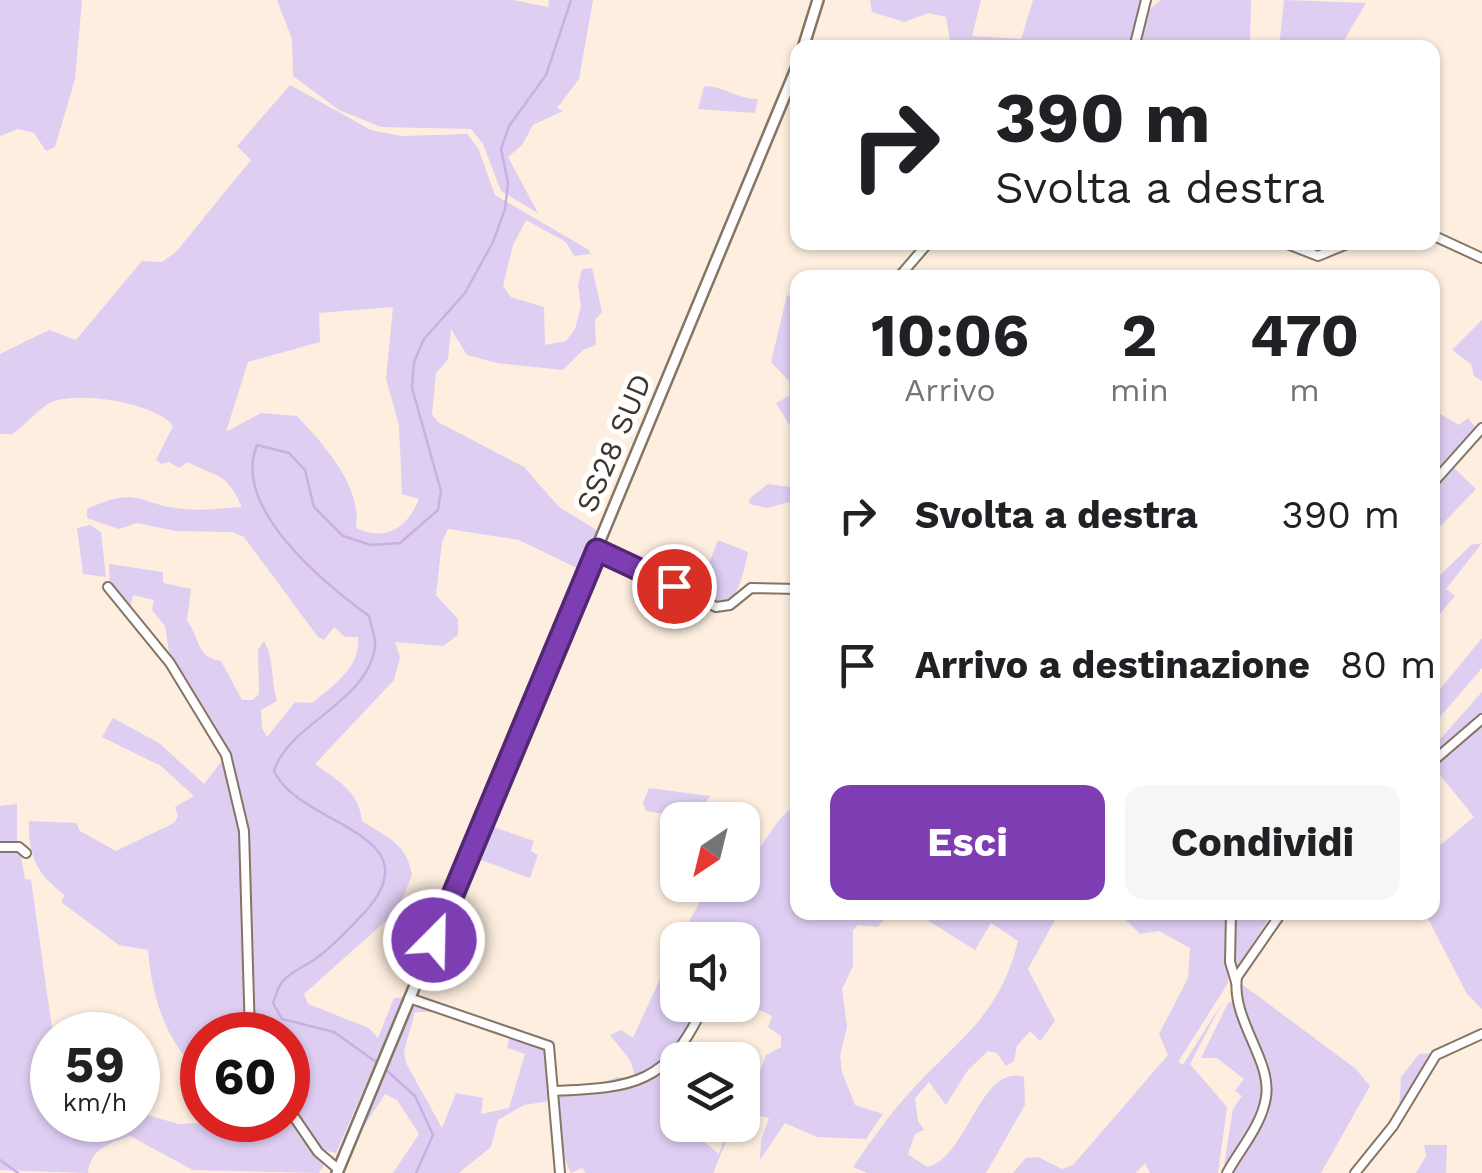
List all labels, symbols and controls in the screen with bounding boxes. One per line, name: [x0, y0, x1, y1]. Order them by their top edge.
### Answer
text: 390 m: [995, 77, 1211, 159]
icon: right: [830, 80, 960, 210]
text: Svolta a destra: [995, 161, 1325, 214]
text: 10:06: [871, 300, 1029, 371]
text: 2: [1122, 300, 1157, 371]
text: 470: [1250, 300, 1359, 371]
street label: SS28 SUD: [569, 368, 658, 517]
text: Arrivo: [904, 371, 996, 409]
text: min: [1110, 371, 1169, 409]
text: m: [1289, 371, 1320, 409]
icon: right: [830, 488, 885, 543]
text: Svolta a destra: [915, 493, 1198, 537]
text: 390 m: [1282, 493, 1400, 537]
pin: [632, 544, 717, 629]
icon: arrive: [647, 559, 702, 614]
icon: arrive: [830, 638, 885, 693]
text: Arrivo a destinazione: [915, 643, 1310, 687]
text: 80 m: [1340, 643, 1436, 687]
button: Esci: [830, 785, 1105, 900]
button: Condividi: [1125, 785, 1400, 900]
north arrow: [660, 802, 760, 902]
map controls: [660, 802, 760, 1142]
position arrow: [382, 888, 486, 992]
button: sound: [660, 922, 760, 1022]
speed limit sign: 60: [180, 1012, 310, 1142]
text: 59: [65, 1035, 125, 1094]
button: layers: [660, 1042, 760, 1142]
text: km/h: [63, 1088, 127, 1117]

